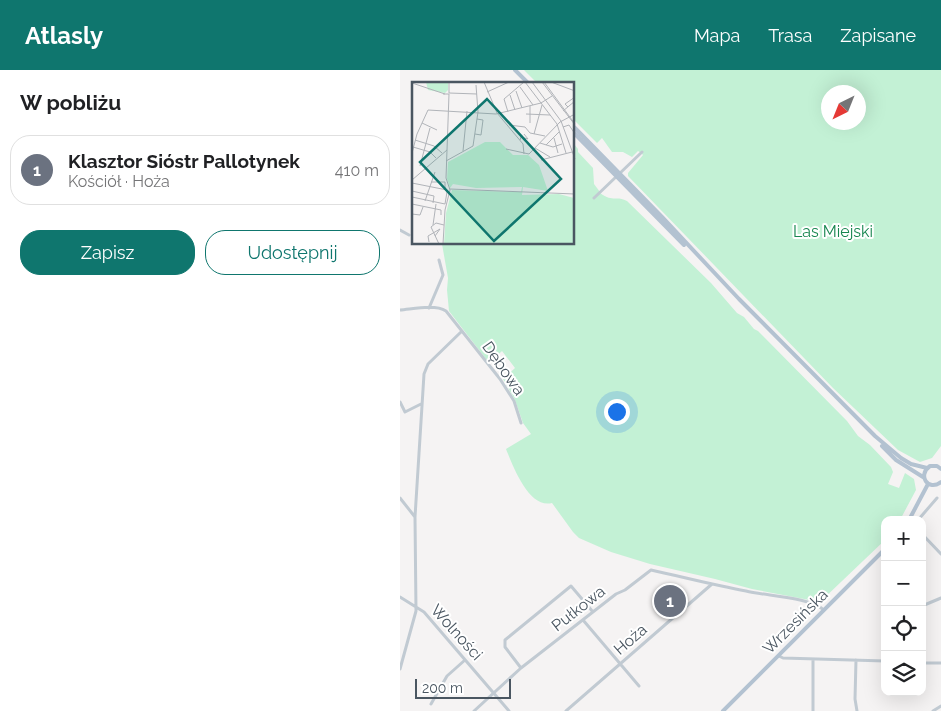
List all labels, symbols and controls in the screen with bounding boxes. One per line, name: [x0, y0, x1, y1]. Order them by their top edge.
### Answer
text: Atlasly: [25, 21, 103, 50]
text: Mapa: [694, 25, 740, 46]
text: Trasa: [768, 25, 812, 46]
text: Zapisane: [840, 25, 916, 46]
inset map: [412, 82, 575, 245]
north arrow: [821, 85, 866, 130]
text: W pobliżu: [20, 90, 121, 115]
text: Klasztor Sióstr Pallotynek: [68, 150, 300, 172]
text: 1: [33, 161, 41, 180]
text: 410 m: [335, 161, 379, 180]
text: Kościół · Hoża: [68, 172, 170, 191]
park label: Las Miejski: [793, 222, 873, 241]
button: Zapisz: [20, 230, 195, 275]
button: Udostępnij: [205, 230, 380, 275]
street label: Dębowa: [478, 338, 529, 399]
your location: [604, 399, 630, 425]
map controls: [881, 516, 926, 696]
button: +: [881, 516, 926, 561]
button: −: [881, 561, 926, 606]
street label: Pułkowa: [548, 582, 609, 635]
pin: 1: [654, 582, 686, 620]
street label: Wrzesińska: [759, 585, 832, 658]
street label: Wolności: [427, 601, 487, 664]
button: locate: [881, 606, 926, 651]
street label: Hoża: [610, 620, 651, 659]
button: layers: [881, 651, 926, 696]
scale bar: [415, 676, 511, 699]
text: 200 m: [422, 680, 463, 696]

